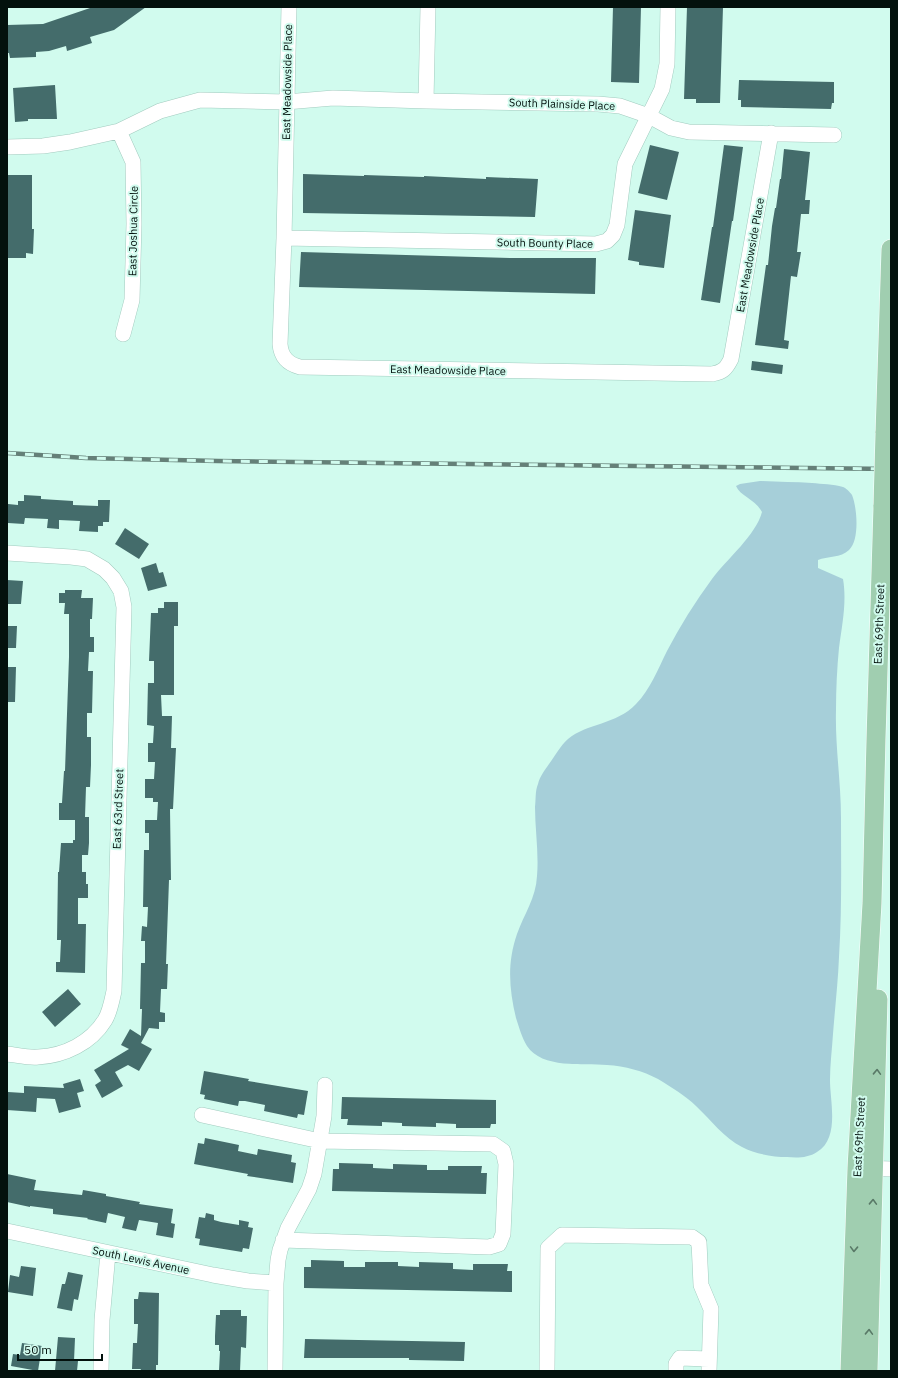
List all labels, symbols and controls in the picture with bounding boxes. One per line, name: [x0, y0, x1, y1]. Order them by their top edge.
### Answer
street label: East Meadowside Place: [279, 24, 295, 140]
street label: South Plainside Place: [509, 95, 615, 113]
street label: East Joshua Circle: [125, 186, 141, 276]
street label: East Meadowside Place: [733, 197, 767, 313]
street label: South Bounty Place: [497, 235, 593, 251]
street label: East Meadowside Place: [390, 362, 506, 378]
street label: East 69th Street: [871, 584, 887, 664]
street label: East 63rd Street: [110, 768, 126, 849]
one-way arrow: [873, 1069, 881, 1075]
street label: East 69th Street: [850, 1097, 868, 1177]
one-way arrow: [869, 1199, 877, 1205]
street label: South Lewis Avenue: [91, 1243, 191, 1277]
one-way arrow: [849, 1246, 858, 1252]
one-way arrow: [865, 1329, 873, 1335]
scale bar: [18, 1336, 102, 1362]
text: 50 m: [24, 1342, 52, 1357]

